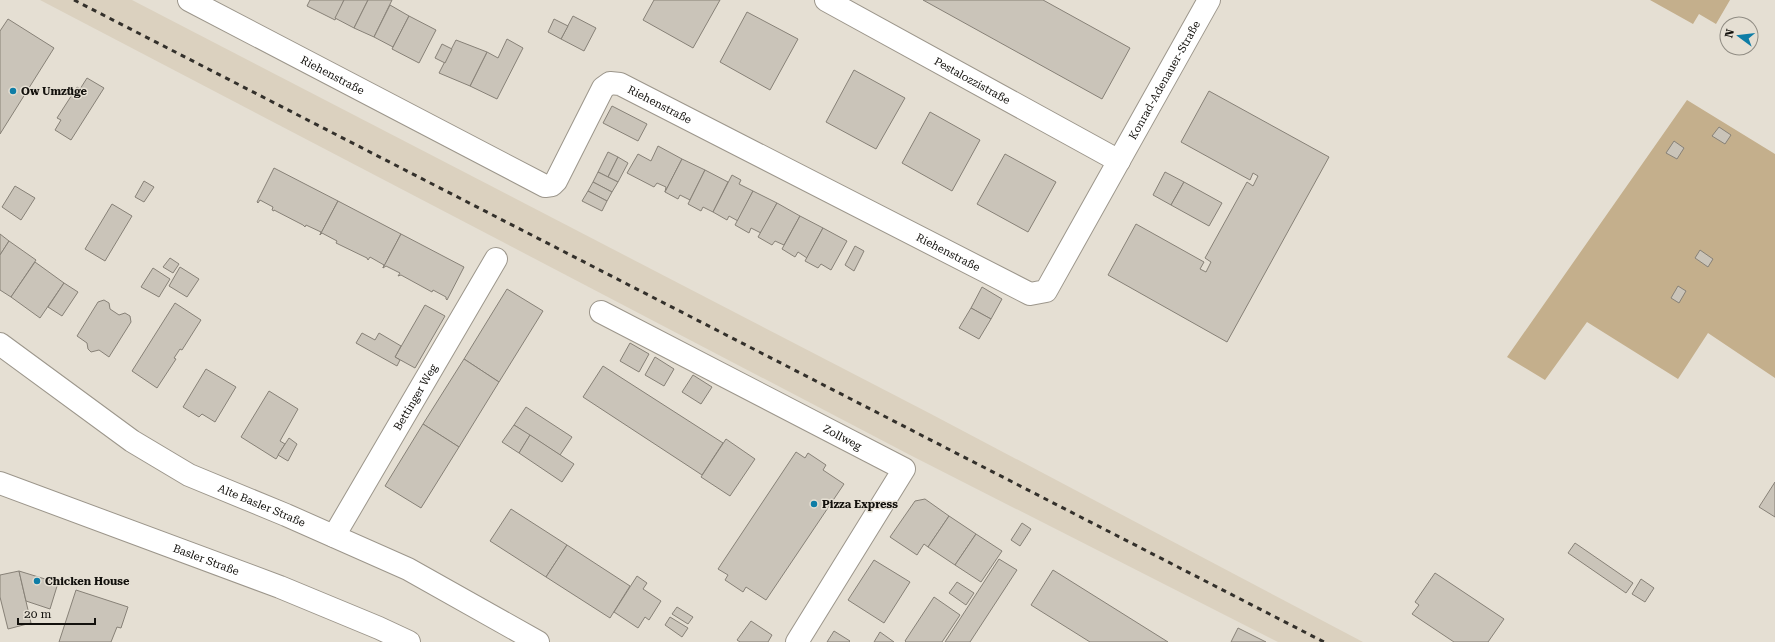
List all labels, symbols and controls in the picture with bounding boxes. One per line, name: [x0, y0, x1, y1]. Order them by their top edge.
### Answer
north arrow: [1719, 16, 1759, 56]
street label: Konrad-Adenauer-Straße: [1126, 19, 1203, 142]
text: N: [1722, 27, 1737, 39]
street label: Riehenstraße: [298, 53, 366, 97]
street label: Pestalozzistraße: [932, 55, 1012, 107]
street label: Riehenstraße: [625, 83, 694, 127]
place label: Ow Umzüge: [21, 85, 88, 98]
marker: Ow Umzüge: [8, 86, 18, 96]
street label: Riehenstraße: [914, 231, 982, 274]
street label: Bettinger Weg: [391, 361, 441, 433]
street label: Zollweg: [821, 422, 864, 453]
street label: Alte Basler Straße: [216, 482, 307, 530]
place label: Pizza Express: [822, 498, 898, 511]
marker: Pizza Express: [809, 499, 819, 509]
street label: Basler Straße: [171, 542, 241, 578]
place label: Chicken House: [45, 575, 130, 588]
marker: Chicken House: [32, 576, 42, 586]
scale bar: [18, 600, 95, 626]
text: 20 m: [24, 607, 51, 621]

